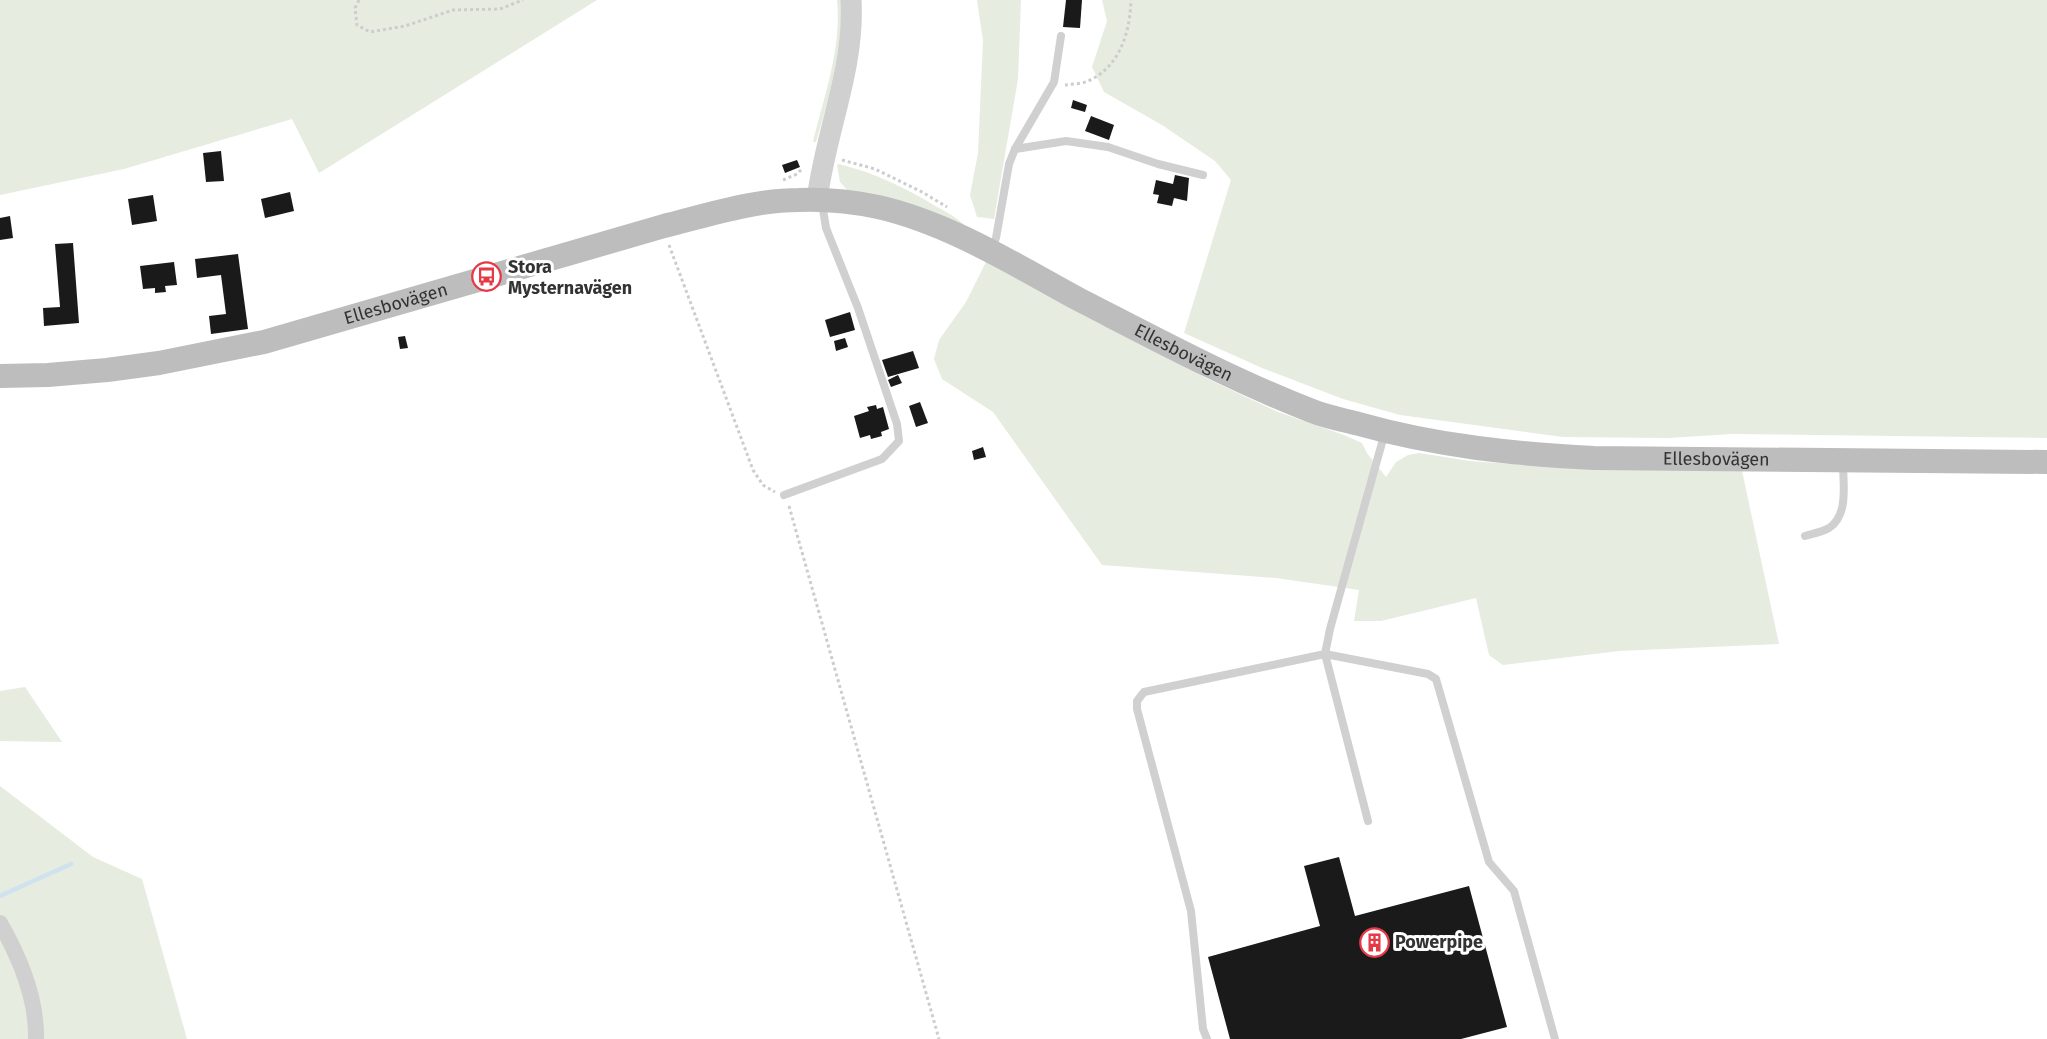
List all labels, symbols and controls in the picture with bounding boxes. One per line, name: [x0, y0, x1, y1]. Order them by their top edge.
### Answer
place label: Stora Mysternavägen: [508, 256, 632, 299]
bus stop icon: Stora Mysternavägen: [471, 261, 503, 293]
street label: Ellesbovägen: [341, 278, 450, 329]
street label: Ellesbovägen: [1131, 319, 1236, 386]
street label: Ellesbovägen: [1663, 448, 1770, 471]
building icon: Powerpipe: [1358, 926, 1390, 958]
place label: Powerpipe: [1395, 931, 1483, 953]

